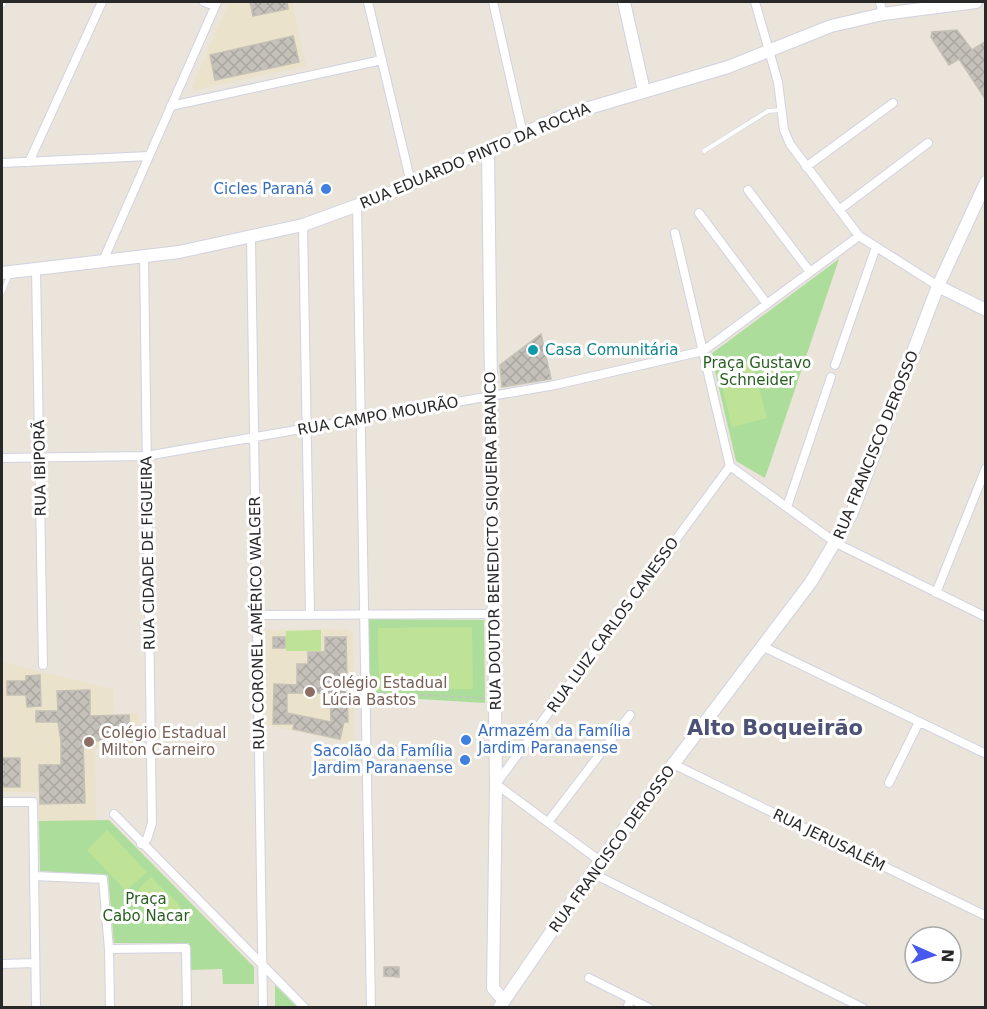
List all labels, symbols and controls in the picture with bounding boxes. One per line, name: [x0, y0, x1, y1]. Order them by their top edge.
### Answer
street label: RUA EDUARDO PINTO DA ROCHA: [357, 99, 593, 213]
place label: Cicles Paraná: [214, 180, 314, 198]
marker: Cicles Paraná: [319, 182, 333, 196]
place label: Casa Comunitária: [545, 341, 678, 359]
marker: Casa Comunitária: [526, 343, 540, 357]
street label: RUA FRANCISCO DEROSSO: [830, 348, 922, 542]
park label: Praça Gustavo Schneider: [703, 354, 811, 389]
street label: RUA DOUTOR BENEDICTO SIQUEIRA BRANCO: [481, 371, 505, 711]
street label: RUA CAMPO MOURÃO: [296, 392, 460, 439]
street label: RUA IBIPORÃ: [29, 419, 50, 516]
street label: RUA CIDADE DE FIGUEIRA: [137, 455, 159, 650]
street label: RUA CORONEL AMÉRICO WALGER: [245, 496, 268, 750]
street label: RUA LUIZ CARLOS CANESSO: [543, 534, 683, 716]
place label: Colégio Estadual Lúcia Bastos: [322, 674, 447, 709]
marker: Colégio Estadual Lúcia Bastos: [303, 685, 317, 699]
district label: Alto Boqueirão: [687, 716, 863, 740]
place label: Armazém da Família Jardim Paranaense: [477, 722, 631, 757]
place label: Colégio Estadual Milton Carneiro: [101, 724, 226, 759]
marker: Armazém da Família Jardim Paranaense: [459, 733, 473, 747]
marker: Colégio Estadual Milton Carneiro: [82, 735, 96, 749]
place label: Sacolão da Família Jardim Paranaense: [312, 742, 453, 777]
marker: Sacolão da Família Jardim Paranaense: [458, 753, 472, 767]
street label: RUA FRANCISCO DEROSSO: [545, 762, 679, 936]
street label: RUA JERUSALÉM: [770, 804, 888, 875]
park label: Praça Cabo Nacar: [102, 890, 190, 925]
north arrow: [903, 925, 963, 985]
text: N: [938, 949, 957, 963]

